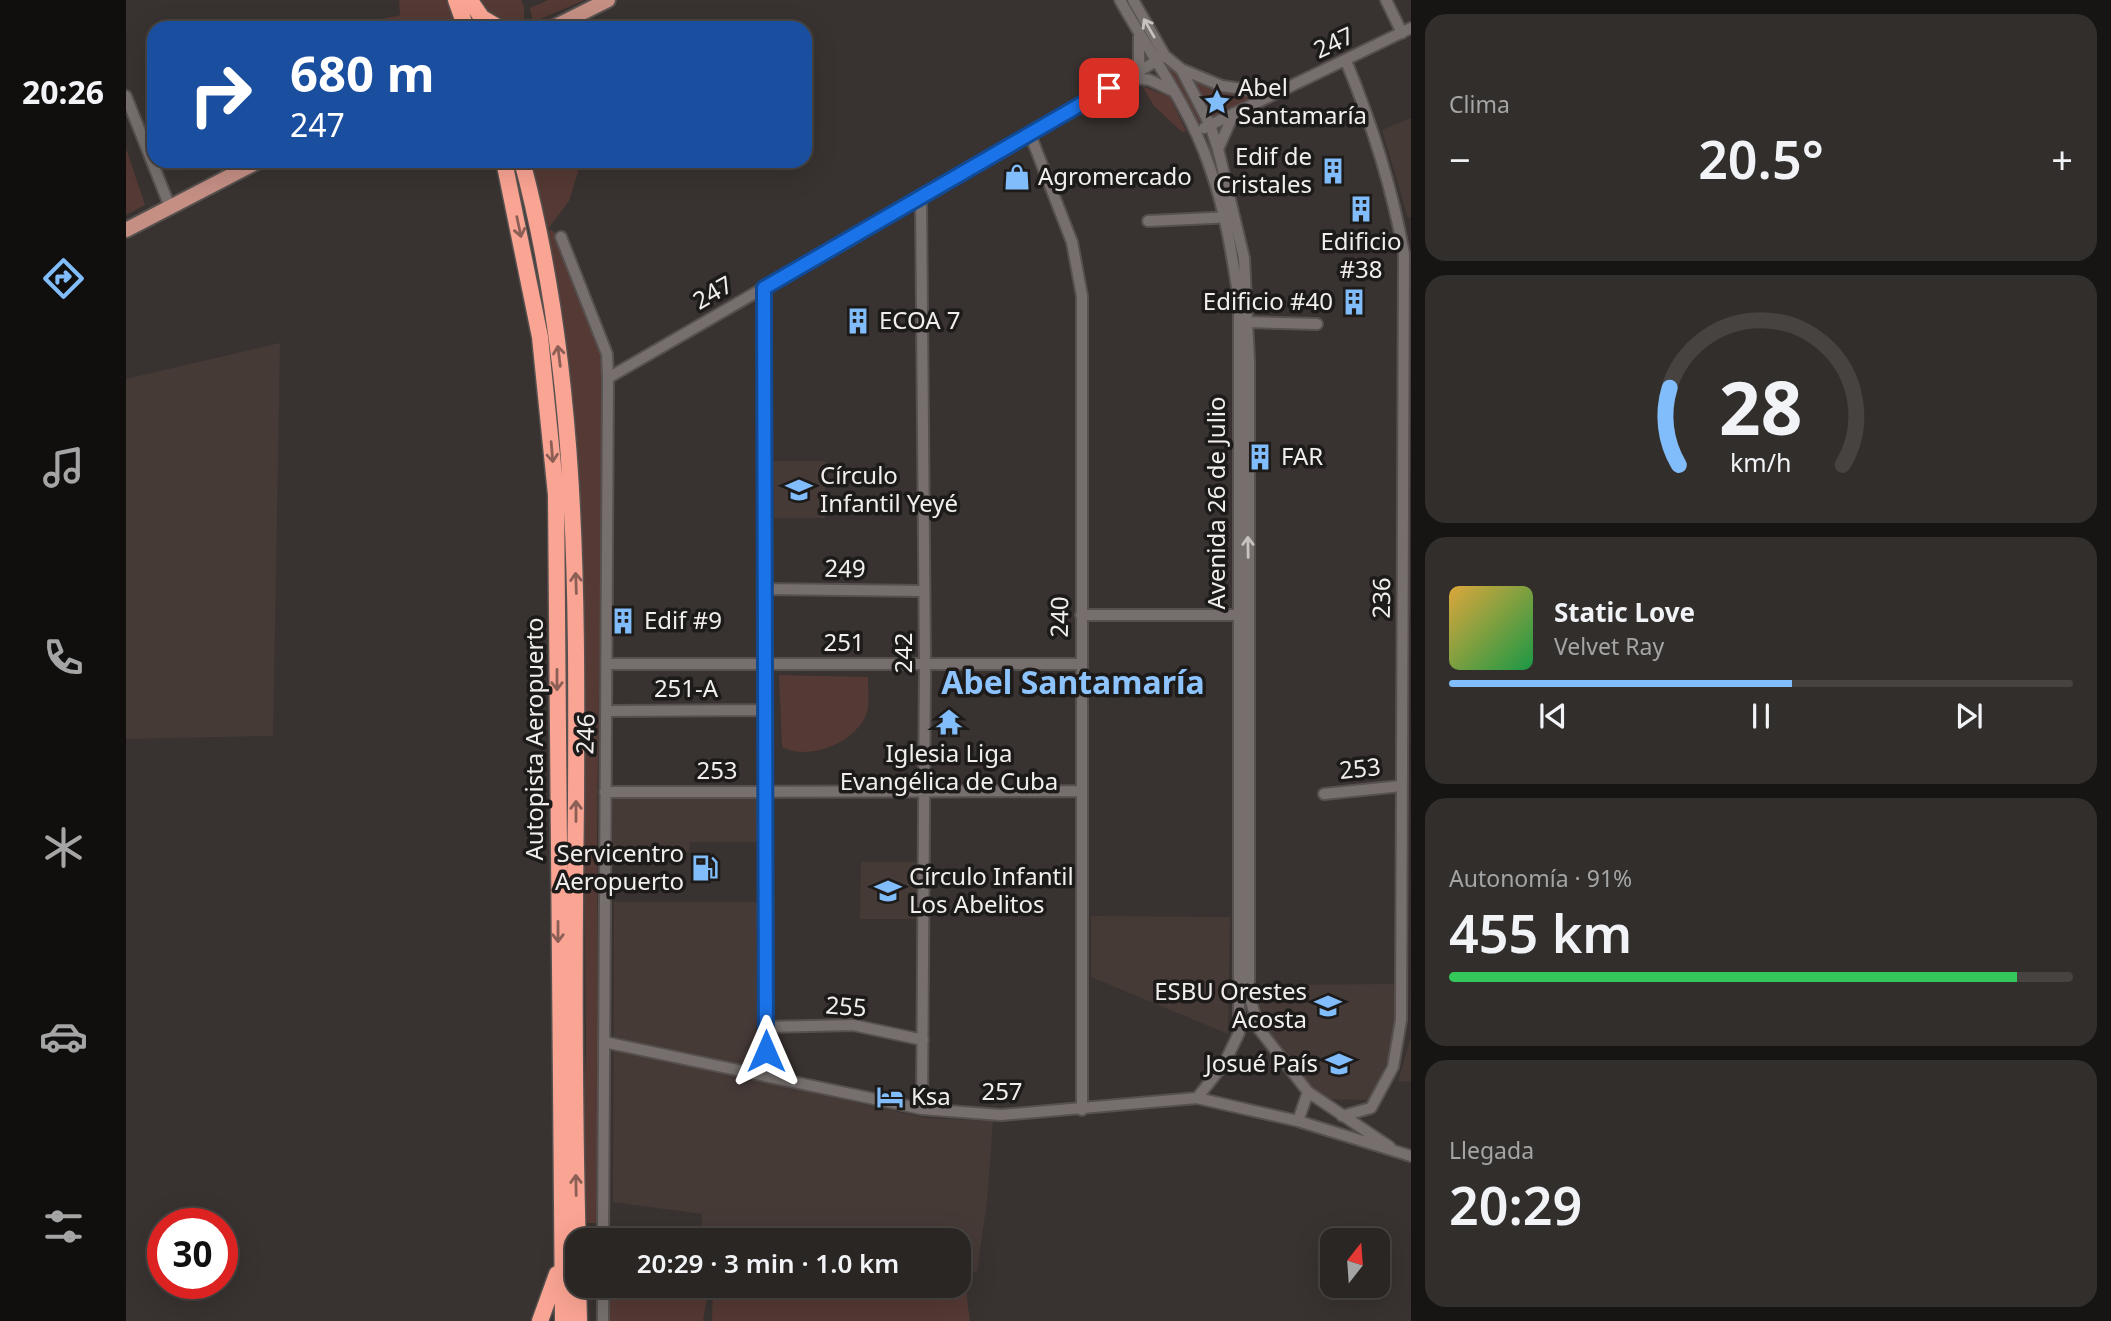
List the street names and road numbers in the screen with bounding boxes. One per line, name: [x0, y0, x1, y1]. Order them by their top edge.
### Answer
street label: 247: [1308, 18, 1359, 65]
street label: 247: [686, 267, 738, 316]
street label: Avenida 26 de Julio: [1199, 396, 1232, 610]
street label: 249: [824, 551, 866, 584]
street label: 236: [1364, 577, 1397, 619]
street label: 240: [1042, 596, 1075, 638]
street label: Autopista Aeropuerto: [517, 617, 550, 861]
street label: 251: [823, 625, 865, 658]
street label: 242: [886, 632, 919, 674]
street label: 251-A: [654, 671, 719, 704]
street label: 246: [567, 713, 602, 755]
street label: 253: [1338, 749, 1382, 786]
street label: 253: [696, 753, 738, 786]
street label: 255: [824, 988, 868, 1023]
street label: 257: [981, 1074, 1023, 1107]

